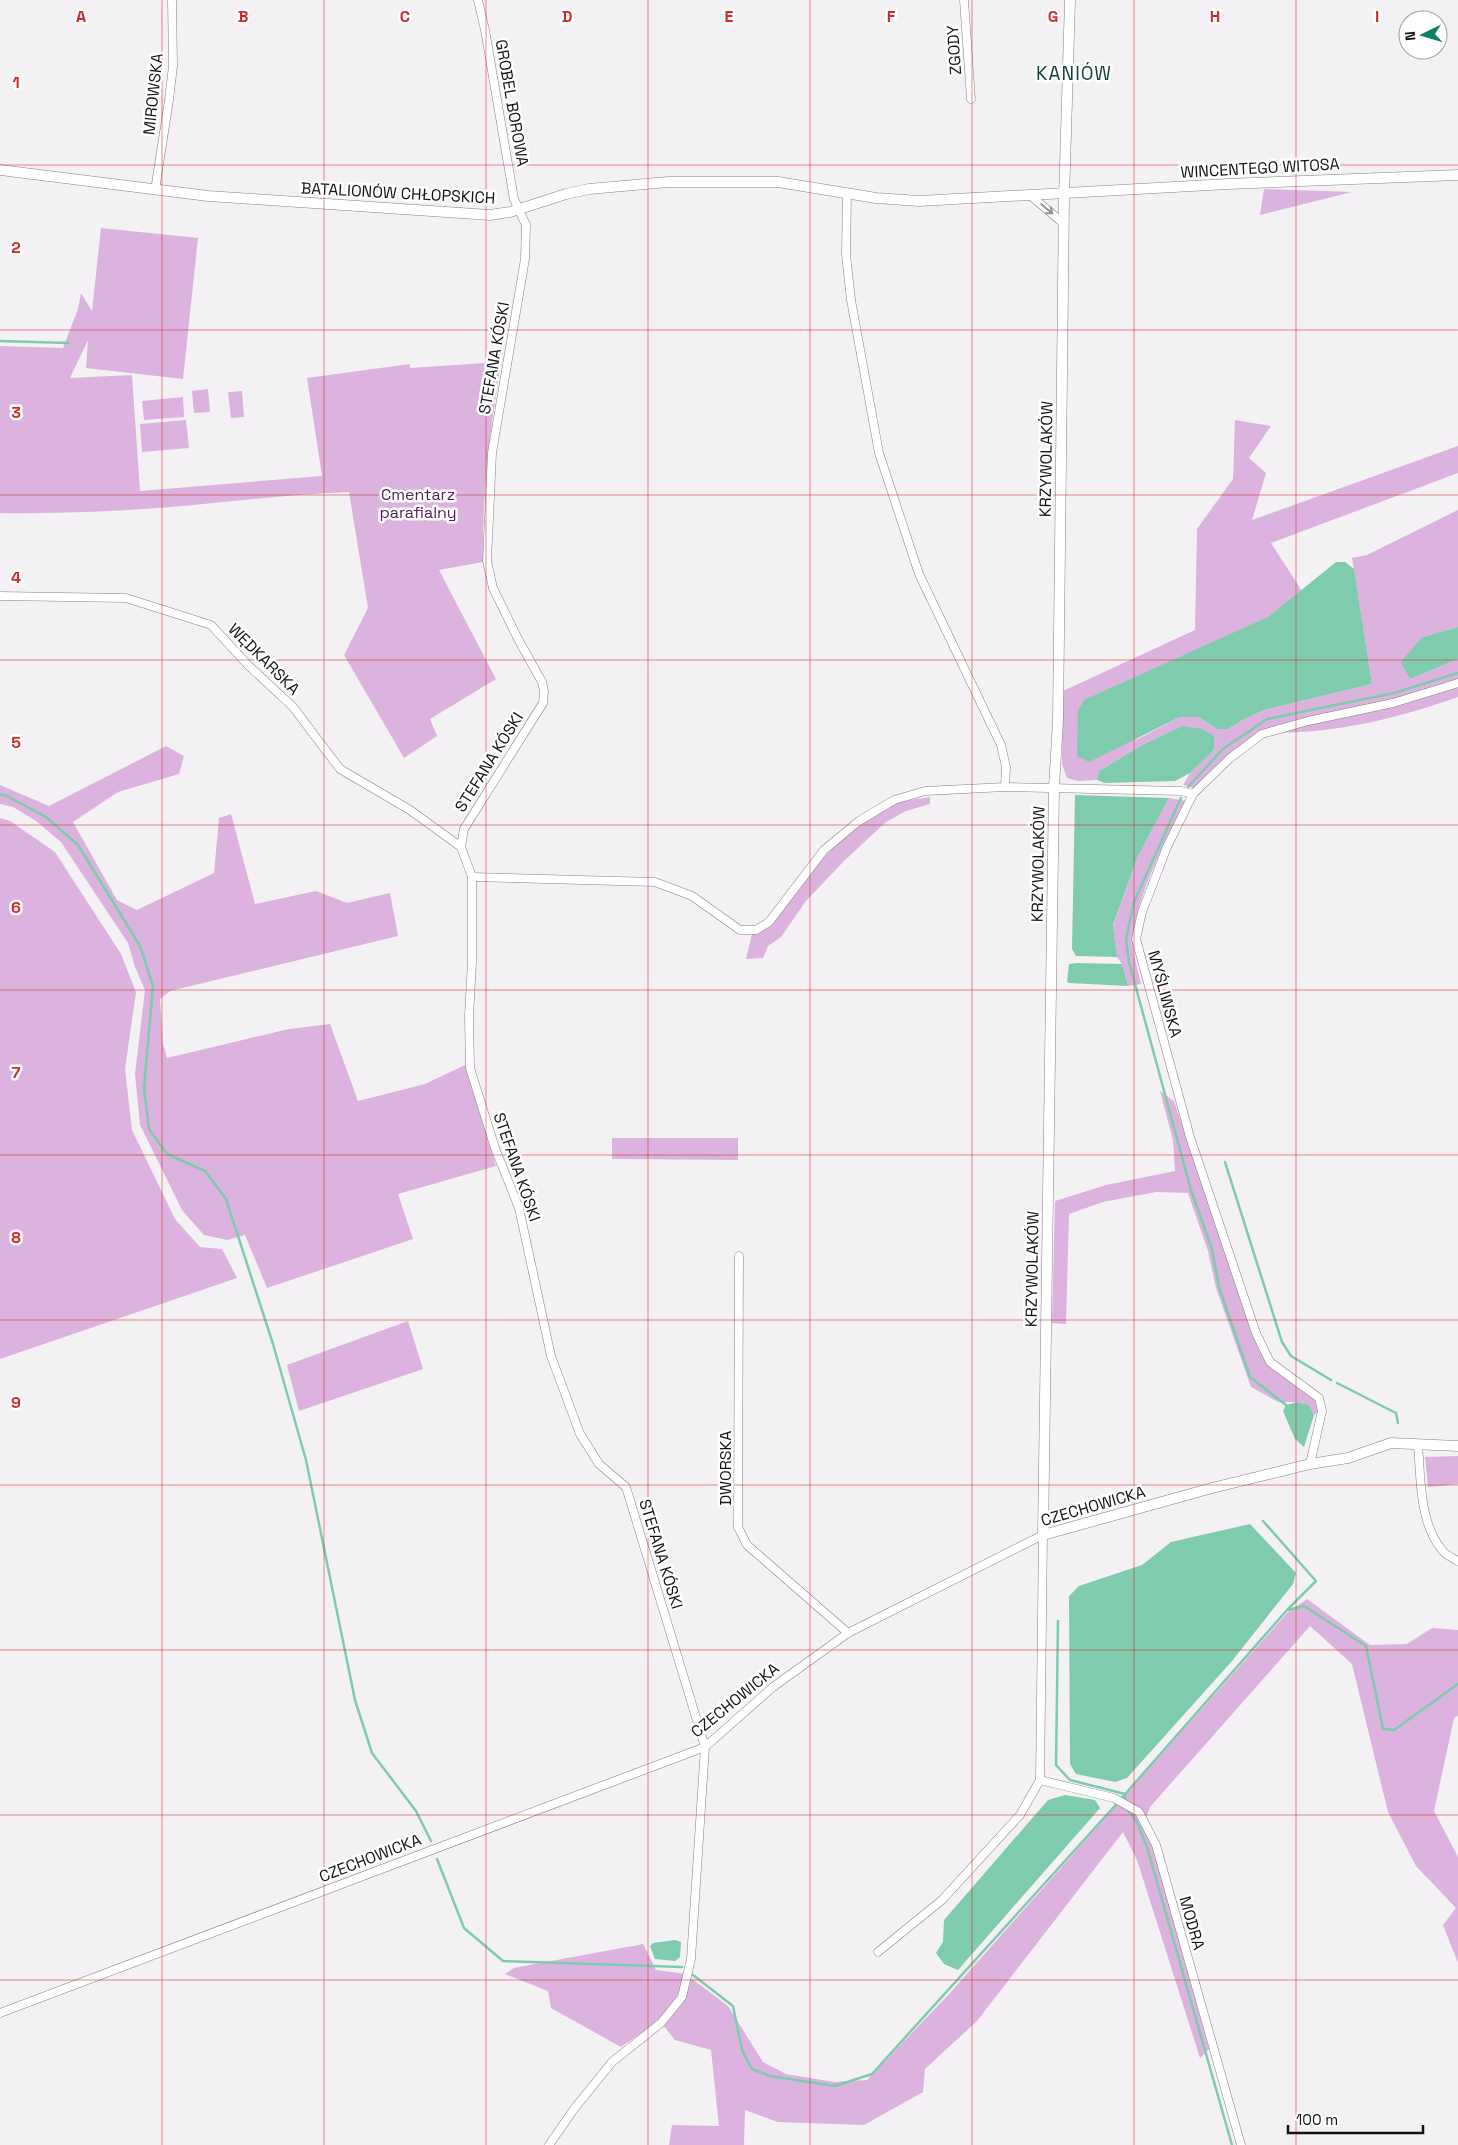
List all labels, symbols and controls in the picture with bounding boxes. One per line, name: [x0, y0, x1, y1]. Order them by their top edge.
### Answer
text: A: [76, 6, 86, 27]
text: B: [238, 6, 248, 27]
text: C: [400, 6, 410, 27]
text: D: [562, 6, 572, 27]
text: E: [725, 6, 734, 27]
text: F: [887, 6, 896, 27]
text: G: [1048, 6, 1058, 27]
text: H: [1210, 6, 1220, 27]
text: I: [1375, 6, 1379, 27]
north arrow: [1398, 10, 1448, 60]
street label: ZGODY: [942, 24, 966, 76]
text: N: [1401, 31, 1419, 42]
street label: GROBEL BOROWA: [490, 38, 534, 168]
street label: MIROWSKA: [138, 52, 168, 136]
district label: KANIÓW: [1036, 61, 1112, 86]
text: 1: [12, 72, 20, 93]
street label: WINCENTEGO WITOSA: [1180, 153, 1340, 183]
street label: BATALIONÓW CHŁOPSKICH: [300, 177, 496, 209]
one-way arrow: [1041, 204, 1054, 215]
text: 2: [11, 237, 21, 258]
street label: STEFANA KÓSKI: [474, 300, 514, 416]
street label: KRZYWOLAKÓW: [1034, 401, 1058, 517]
text: 3: [11, 402, 21, 423]
park label: Cmentarz parafialny: [379, 484, 457, 523]
text: 4: [11, 567, 21, 588]
street label: WĘDKARSKA: [224, 619, 304, 699]
street label: STEFANA KÓSKI: [450, 708, 528, 816]
text: 5: [11, 732, 21, 753]
street label: KRZYWOLAKÓW: [1026, 806, 1050, 922]
text: 6: [11, 897, 21, 918]
street label: MYŚLIWSKA: [1143, 948, 1187, 1040]
text: 7: [12, 1062, 21, 1083]
street label: STEFANA KÓSKI: [489, 1110, 545, 1224]
street label: KRZYWOLAKÓW: [1020, 1211, 1044, 1327]
text: 8: [11, 1227, 21, 1248]
text: 9: [11, 1392, 21, 1413]
street label: DWORSKA: [715, 1431, 736, 1505]
street label: CZECHOWICKA: [1038, 1481, 1148, 1531]
street label: STEFANA KÓSKI: [634, 1497, 688, 1611]
street label: CZECHOWICKA: [687, 1658, 783, 1742]
street label: CZECHOWICKA: [316, 1829, 424, 1887]
street label: MODRA: [1174, 1894, 1210, 1952]
scale bar: [1288, 2102, 1423, 2134]
text: 100 m: [1296, 2110, 1338, 2129]

